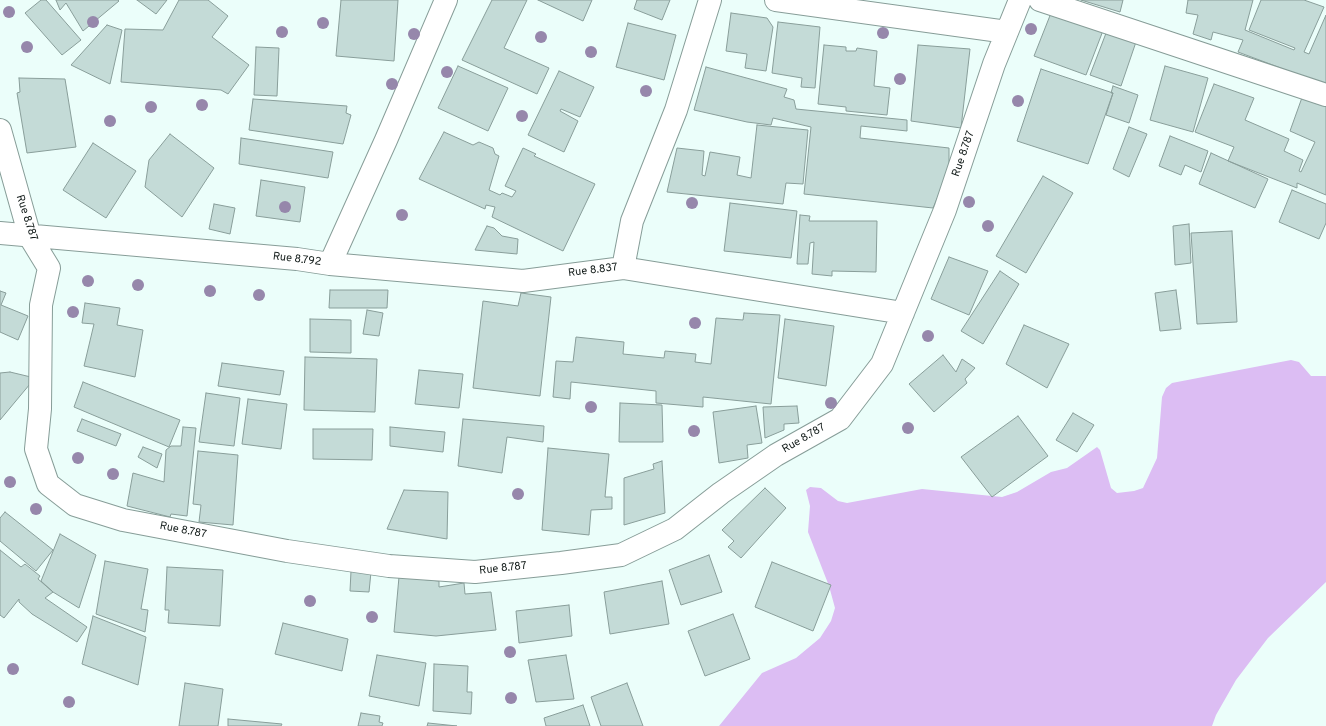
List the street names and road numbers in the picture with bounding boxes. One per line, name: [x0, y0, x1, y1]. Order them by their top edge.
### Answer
street label: Rue 8.787: [950, 129, 978, 179]
street label: Rue 8.787: [12, 193, 40, 243]
street label: Rue 8.792: [272, 250, 322, 270]
street label: Rue 8.837: [567, 261, 619, 281]
street label: Rue 8.787: [780, 421, 828, 457]
street label: Rue 8.787: [158, 520, 208, 542]
street label: Rue 8.787: [479, 560, 527, 578]

